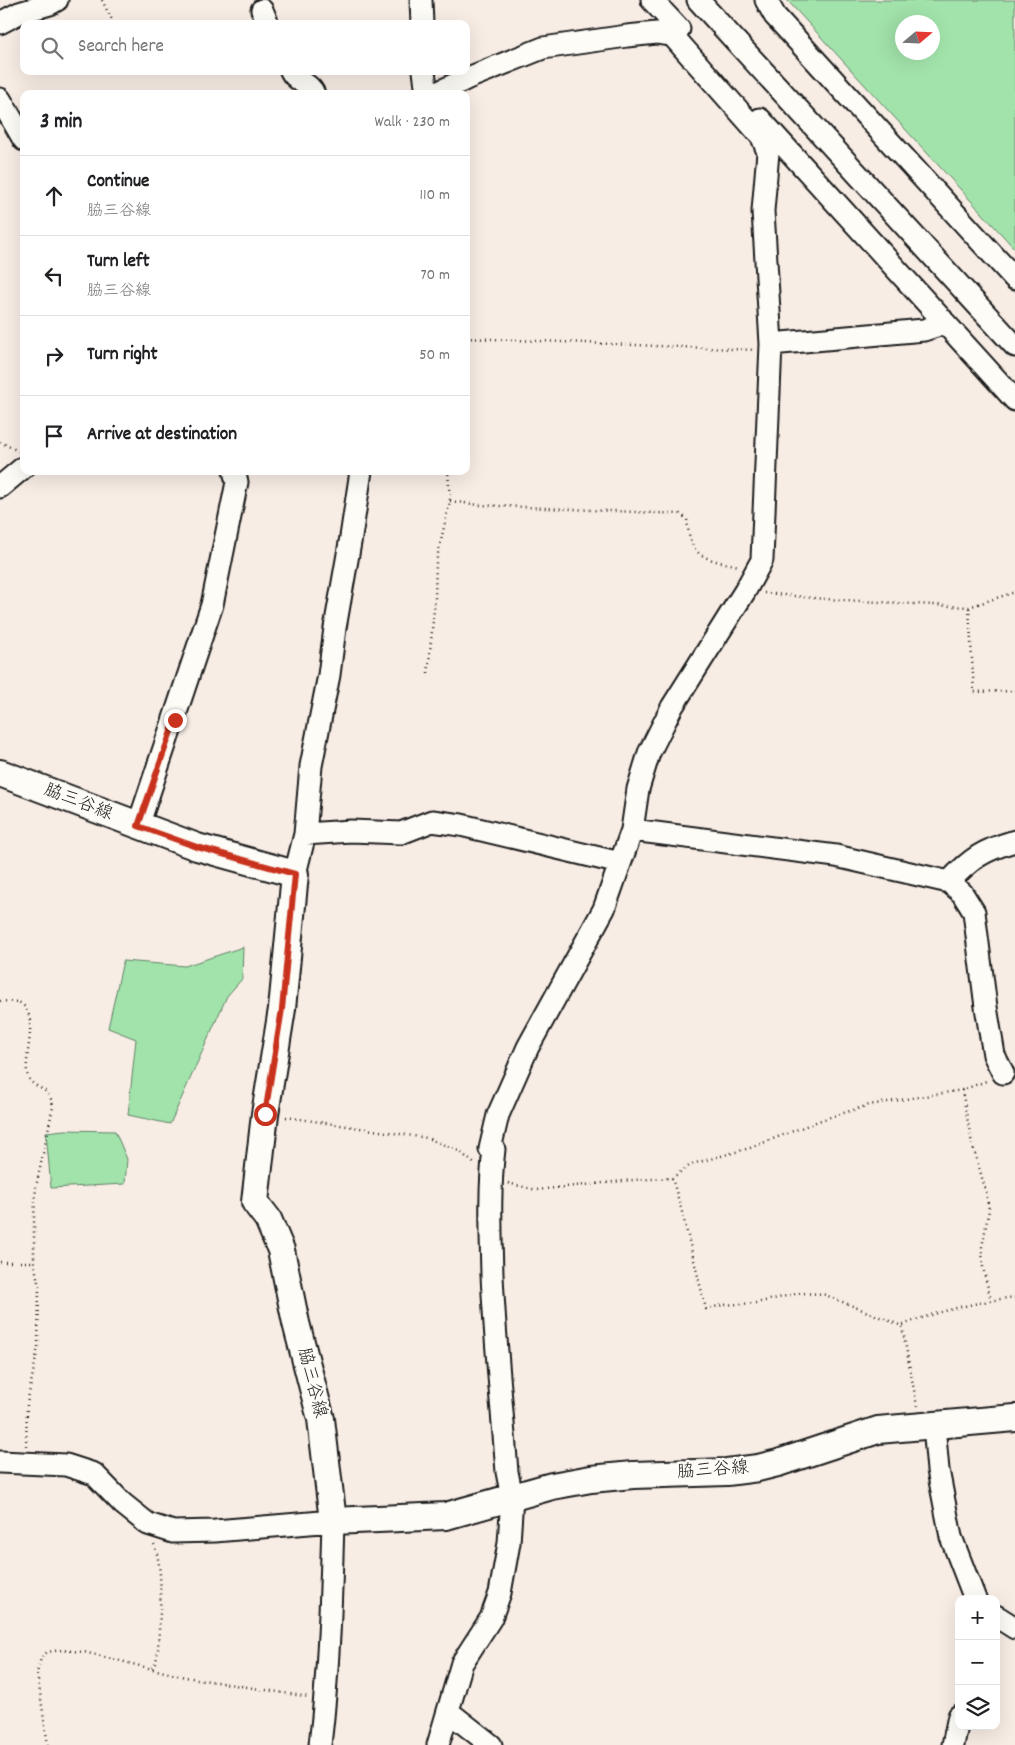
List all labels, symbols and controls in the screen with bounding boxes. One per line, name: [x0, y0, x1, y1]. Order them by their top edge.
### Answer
north arrow: [895, 15, 940, 60]
search box: [20, 20, 470, 75]
icon: search: [38, 34, 66, 62]
text: Search here: [78, 34, 164, 61]
text: 3 min: [40, 108, 82, 138]
text: Walk · 230 m: [374, 111, 450, 134]
text: Continue: [87, 169, 149, 196]
icon: ahead: [40, 182, 68, 210]
text: 110 m: [420, 184, 450, 207]
text: 脇三谷線: [87, 200, 151, 223]
text: Turn left: [87, 249, 150, 276]
icon: left: [40, 262, 68, 290]
text: 70 m: [420, 264, 450, 287]
text: 脇三谷線: [87, 280, 151, 303]
icon: right: [40, 342, 68, 370]
text: Turn right: [87, 342, 158, 369]
text: 50 m: [419, 344, 450, 367]
icon: arrive: [40, 422, 68, 450]
text: Arrive at destination: [87, 422, 237, 449]
route end: [164, 709, 187, 732]
street label: 脇三谷線: [40, 778, 116, 828]
route start: [254, 1103, 277, 1126]
street label: 脇三谷線: [290, 1345, 332, 1421]
street label: 脇三谷線: [676, 1456, 750, 1486]
map controls: [955, 1595, 1000, 1730]
button: +: [955, 1595, 1000, 1640]
button: −: [955, 1640, 1000, 1685]
button: layers: [955, 1685, 1000, 1730]

